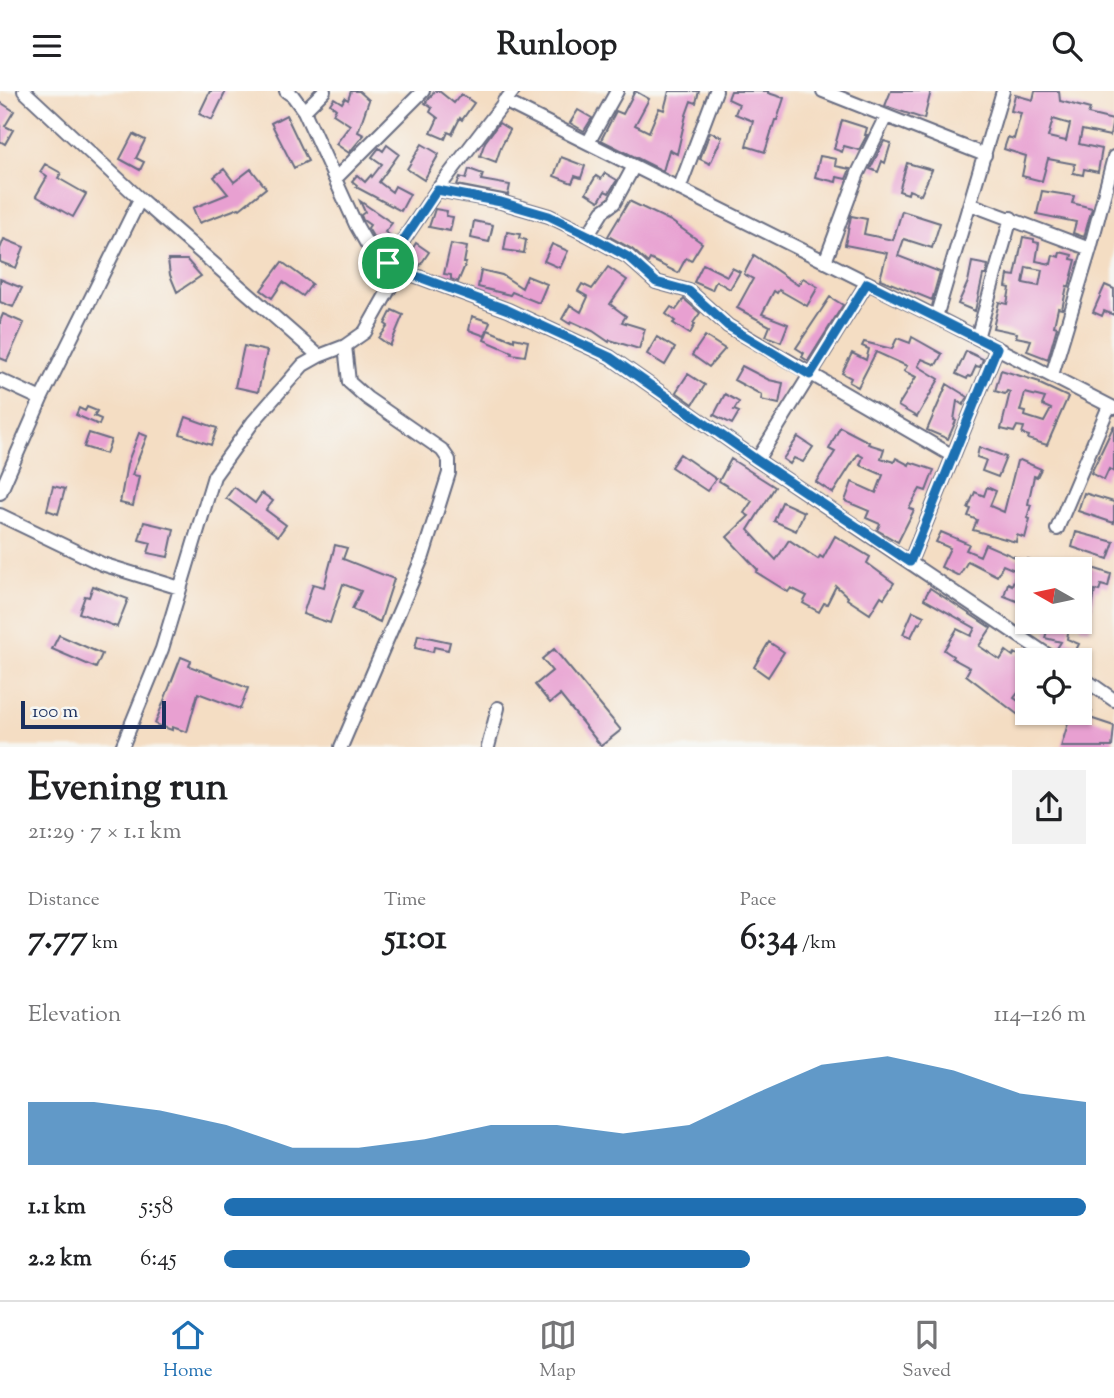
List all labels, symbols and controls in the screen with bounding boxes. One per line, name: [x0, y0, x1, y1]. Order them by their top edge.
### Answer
text: Runloop: [497, 23, 617, 69]
icon: menu: [28, 27, 66, 65]
icon: search: [1048, 27, 1086, 65]
pin: [358, 233, 418, 293]
icon: arrive: [369, 244, 407, 282]
north arrow: [1015, 557, 1092, 633]
map controls: [1015, 557, 1092, 725]
button: locate: [1015, 648, 1092, 725]
scale bar: [21, 698, 166, 730]
text: 100 m: [32, 699, 78, 726]
text: Evening run: [28, 763, 228, 817]
button: share: [1012, 770, 1086, 844]
text: 21:29 · 7 × 1.1 km: [28, 816, 181, 849]
text: Distance: [28, 887, 100, 914]
text: Time: [384, 887, 426, 914]
text: Pace: [740, 887, 776, 914]
text: 7.77: [28, 914, 88, 965]
text: 51:01: [384, 914, 447, 965]
text: 6:34: [740, 914, 798, 965]
text: km: [88, 930, 118, 957]
text: /km: [798, 930, 836, 957]
text: Elevation: [28, 999, 121, 1032]
text: 114–126 m: [994, 999, 1086, 1032]
text: 1.1 km: [28, 1191, 86, 1224]
text: 5:58: [140, 1191, 173, 1224]
text: 2.2 km: [28, 1243, 92, 1276]
text: 6:45: [140, 1243, 177, 1276]
tab: Home: [163, 1316, 213, 1385]
tab: Map: [539, 1316, 577, 1385]
tab: Saved: [902, 1316, 951, 1385]

